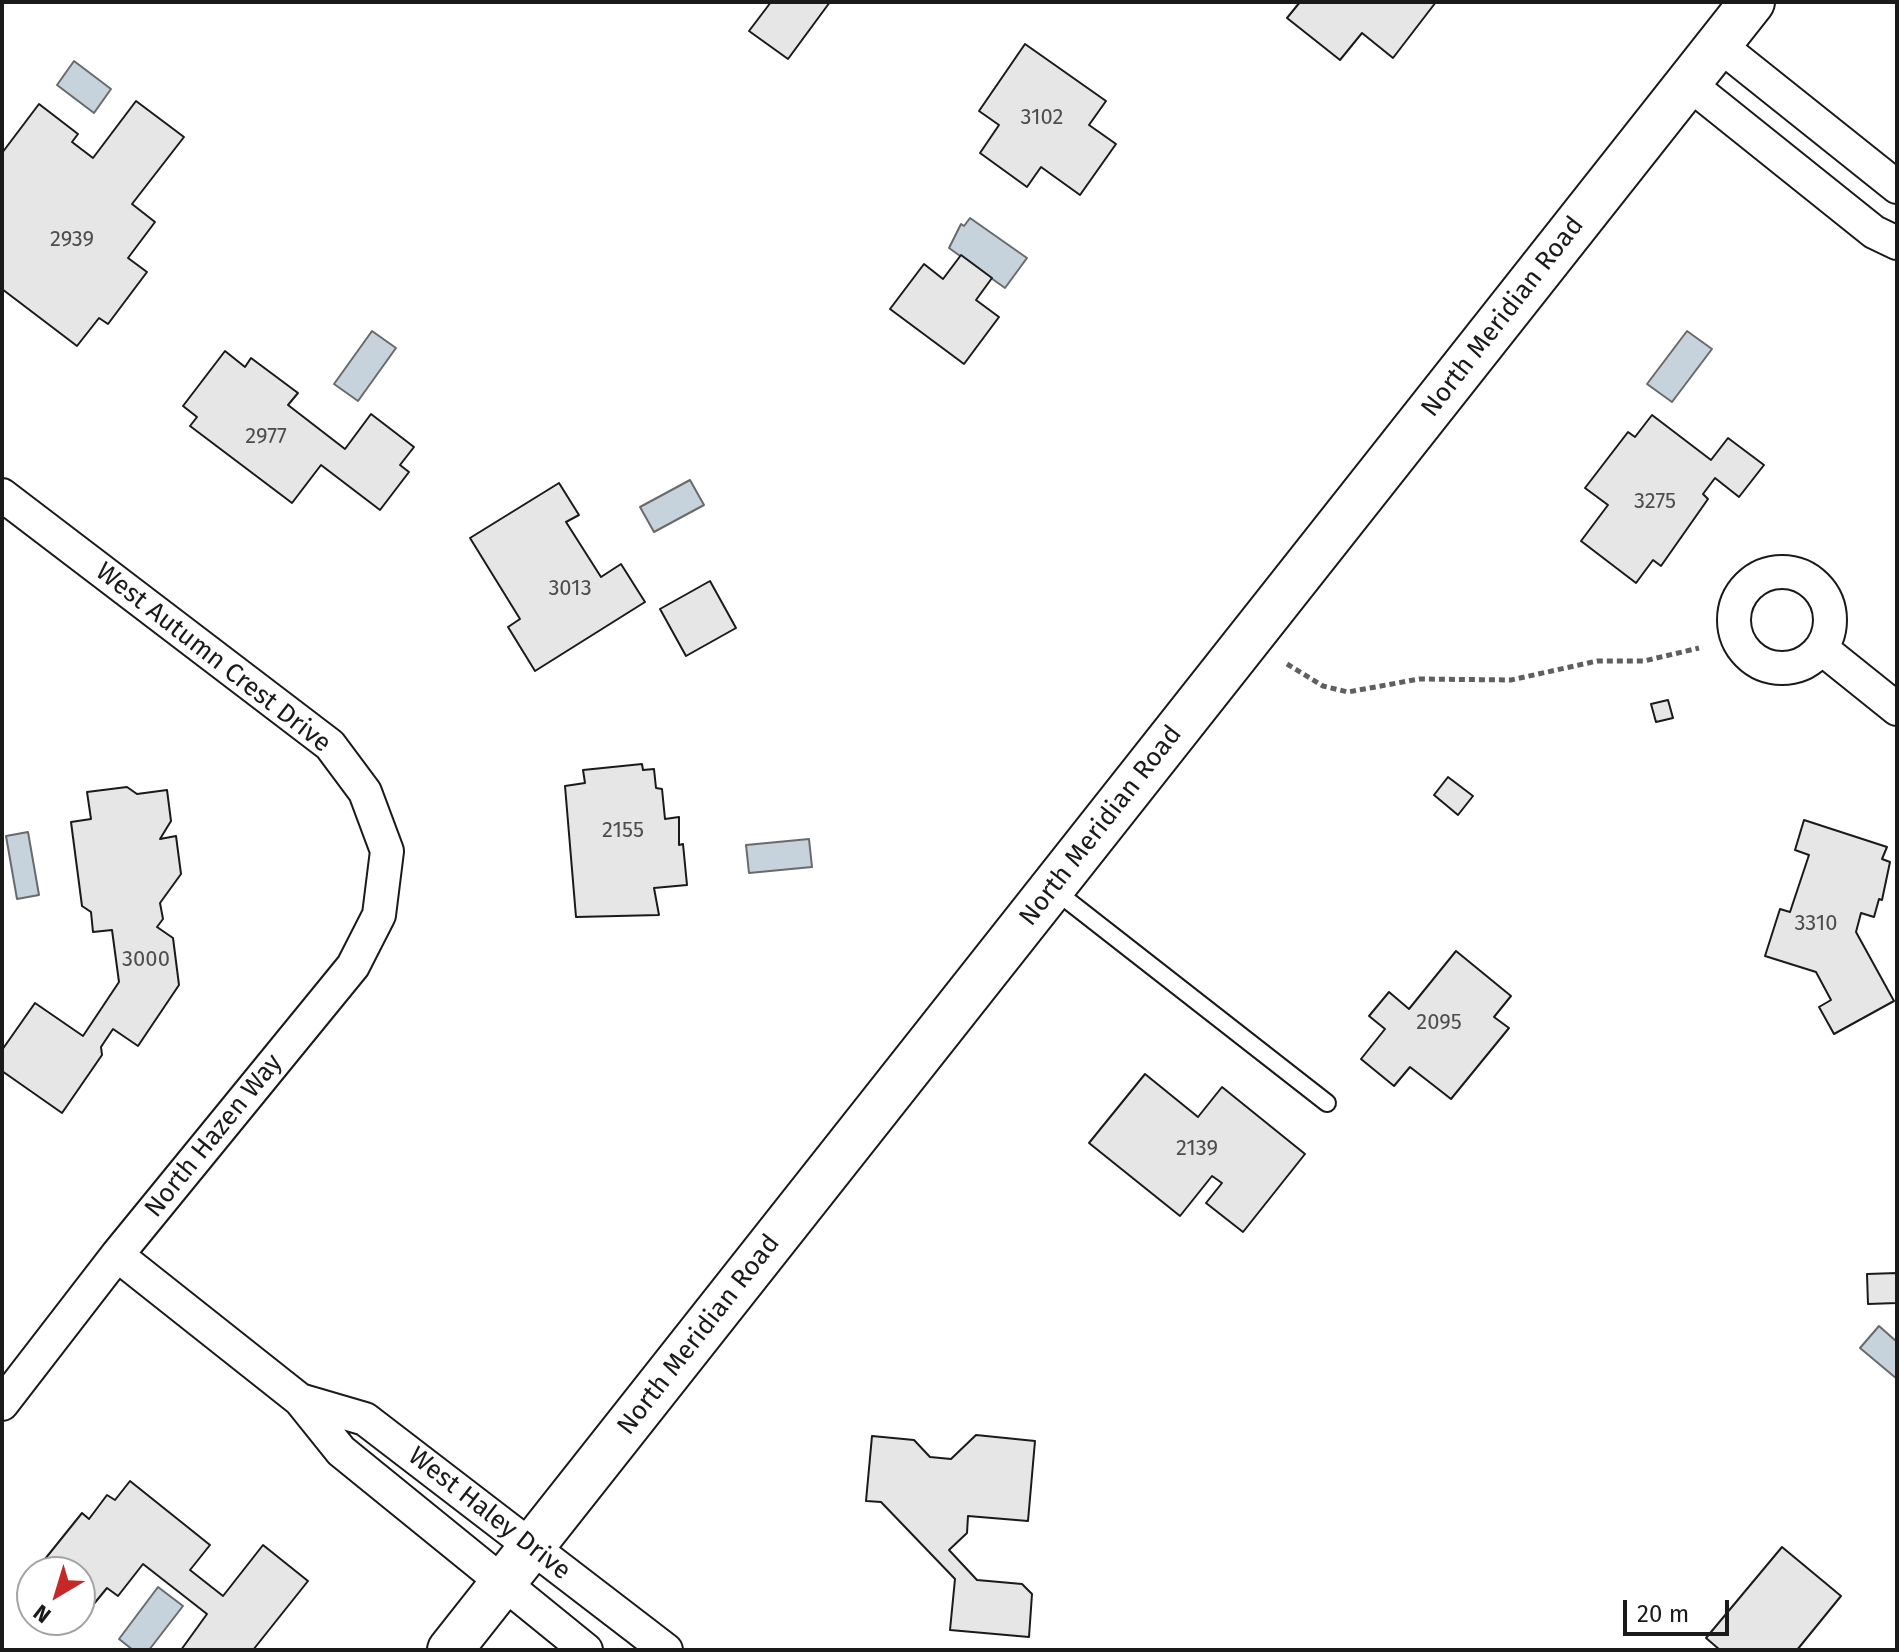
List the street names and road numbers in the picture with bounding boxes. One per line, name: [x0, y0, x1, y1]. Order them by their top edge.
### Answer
street label: North Meridian Road: [1415, 211, 1591, 423]
street label: West Autumn Crest Drive: [89, 557, 337, 759]
street label: North Meridian Road: [1013, 720, 1189, 932]
street label: North Hazen Way: [139, 1048, 289, 1224]
street label: North Meridian Road: [611, 1229, 787, 1441]
street label: West Haley Drive: [402, 1441, 576, 1587]

